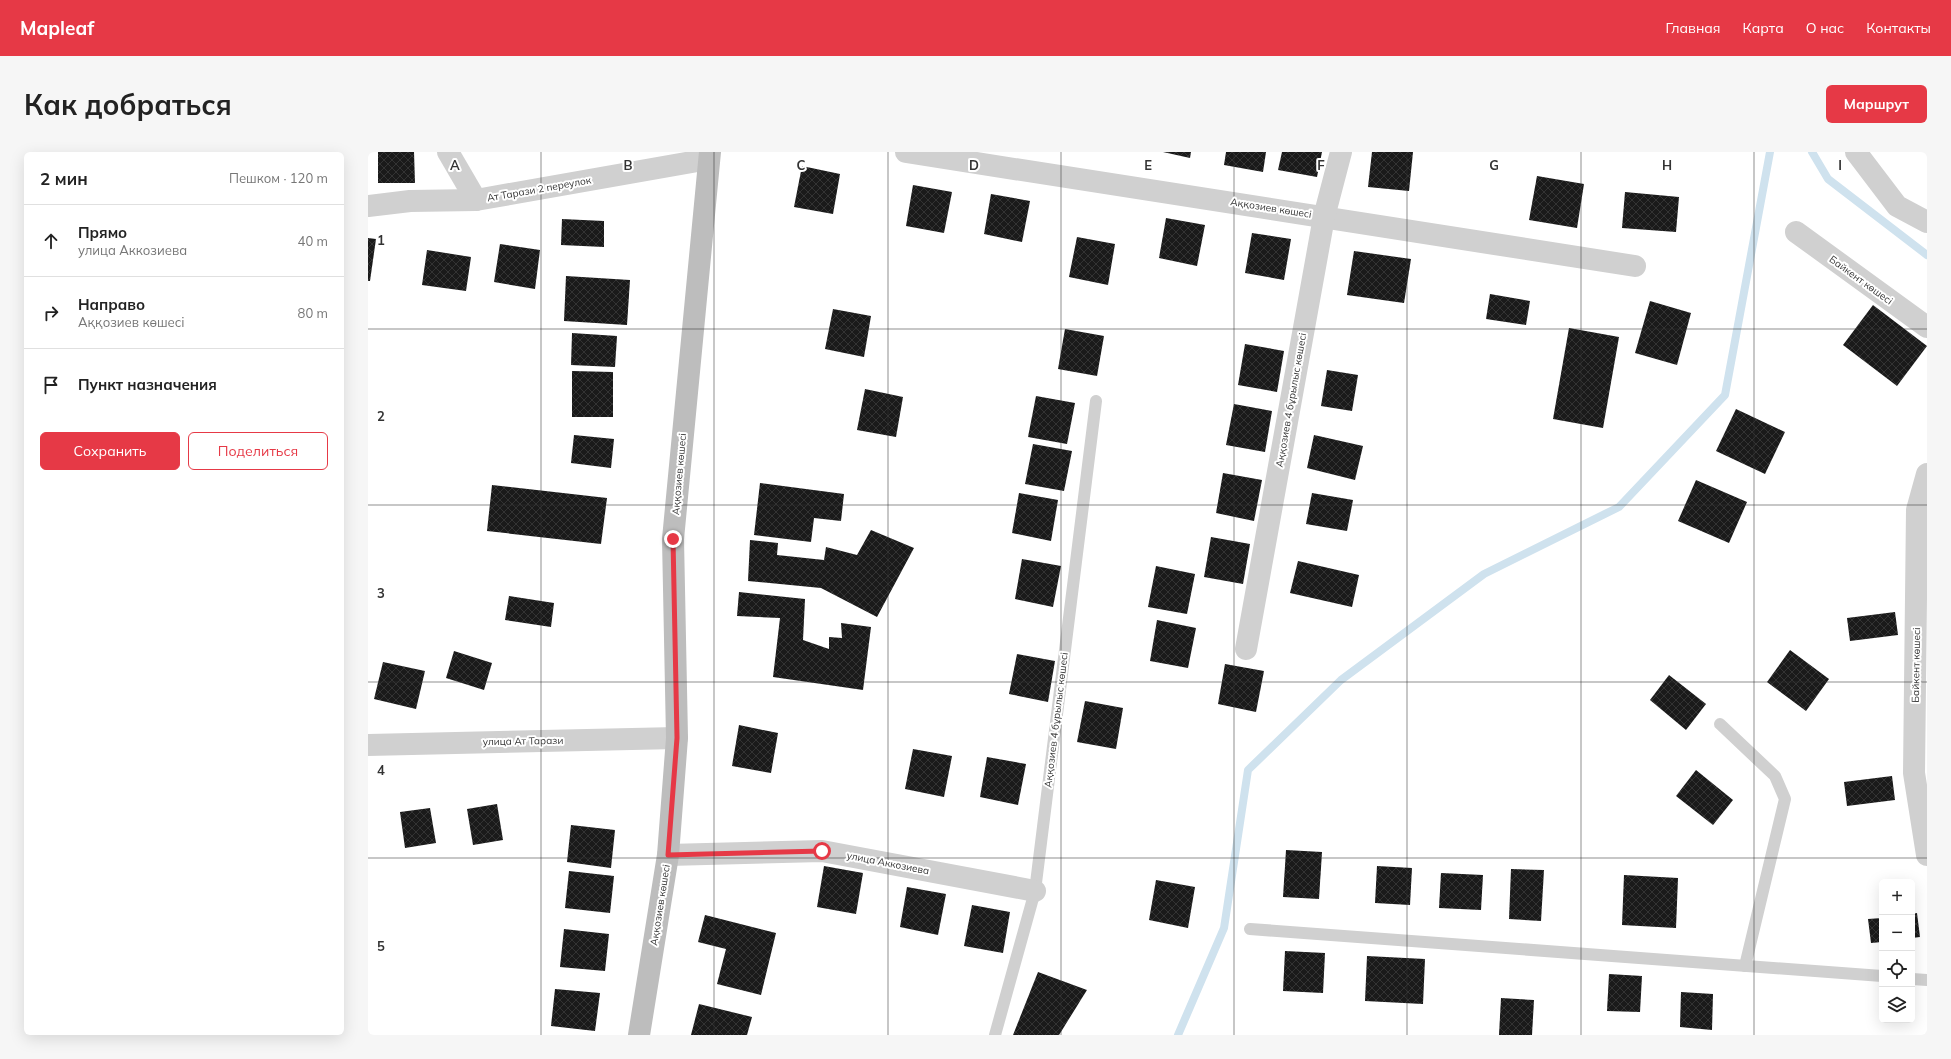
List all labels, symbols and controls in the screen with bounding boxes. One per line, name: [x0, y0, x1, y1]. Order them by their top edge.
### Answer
text: Mapleaf: [20, 16, 94, 40]
text: Главная: [1666, 19, 1721, 37]
text: Карта: [1743, 19, 1784, 37]
text: О нас: [1806, 19, 1844, 37]
text: Контакты: [1866, 19, 1931, 37]
button: Маршрут: [1826, 85, 1927, 123]
text: Как добраться: [24, 87, 232, 122]
text: A: [450, 157, 460, 173]
text: B: [624, 157, 633, 173]
text: C: [797, 157, 806, 173]
text: D: [969, 157, 979, 173]
text: E: [1144, 157, 1152, 173]
text: F: [1317, 157, 1325, 173]
text: G: [1489, 157, 1499, 173]
text: H: [1662, 157, 1672, 173]
text: I: [1838, 157, 1842, 173]
text: 2 мин: [40, 168, 88, 189]
text: Пешком · 120 m: [229, 170, 328, 186]
street label: Ат Тарази 2 переулок: [486, 173, 593, 205]
street label: Аққозиев көшесі: [1229, 195, 1313, 221]
text: Прямо: [78, 223, 127, 242]
icon: ahead: [40, 230, 62, 252]
text: 1: [377, 232, 385, 248]
text: 40 m: [298, 233, 328, 249]
text: улица Аккозиева: [78, 242, 187, 258]
street label: Байкент көшесі: [1827, 253, 1895, 307]
text: Направо: [78, 295, 145, 314]
icon: right: [40, 302, 62, 324]
text: 80 m: [298, 305, 328, 321]
text: Аққозиев көшесі: [78, 314, 185, 330]
street label: Аққозиев 4 бұрылыс көшесі: [1273, 332, 1309, 468]
icon: arrive: [40, 374, 62, 396]
text: Пункт назначения: [78, 375, 217, 394]
text: 2: [377, 408, 385, 424]
button: Сохранить: [40, 432, 180, 470]
button: Поделиться: [188, 432, 328, 470]
street label: Аққозиев көшесі: [669, 433, 689, 515]
route end: [664, 530, 682, 548]
text: 3: [377, 585, 385, 601]
street label: Байкент көшесі: [1909, 627, 1923, 703]
street label: Аққозиев 4 бұрылыс көшесі: [1041, 652, 1071, 788]
street label: улица Ат Тарази: [483, 734, 563, 748]
text: 4: [377, 762, 385, 778]
route start: [813, 842, 831, 860]
street label: улица Аккозиева: [846, 849, 930, 877]
street label: Аққозиев көшесі: [647, 863, 673, 947]
map controls: [1879, 879, 1915, 1023]
button: +: [1879, 879, 1915, 915]
button: −: [1879, 915, 1915, 951]
text: 5: [377, 938, 385, 954]
button: locate: [1879, 951, 1915, 987]
button: layers: [1879, 987, 1915, 1023]

